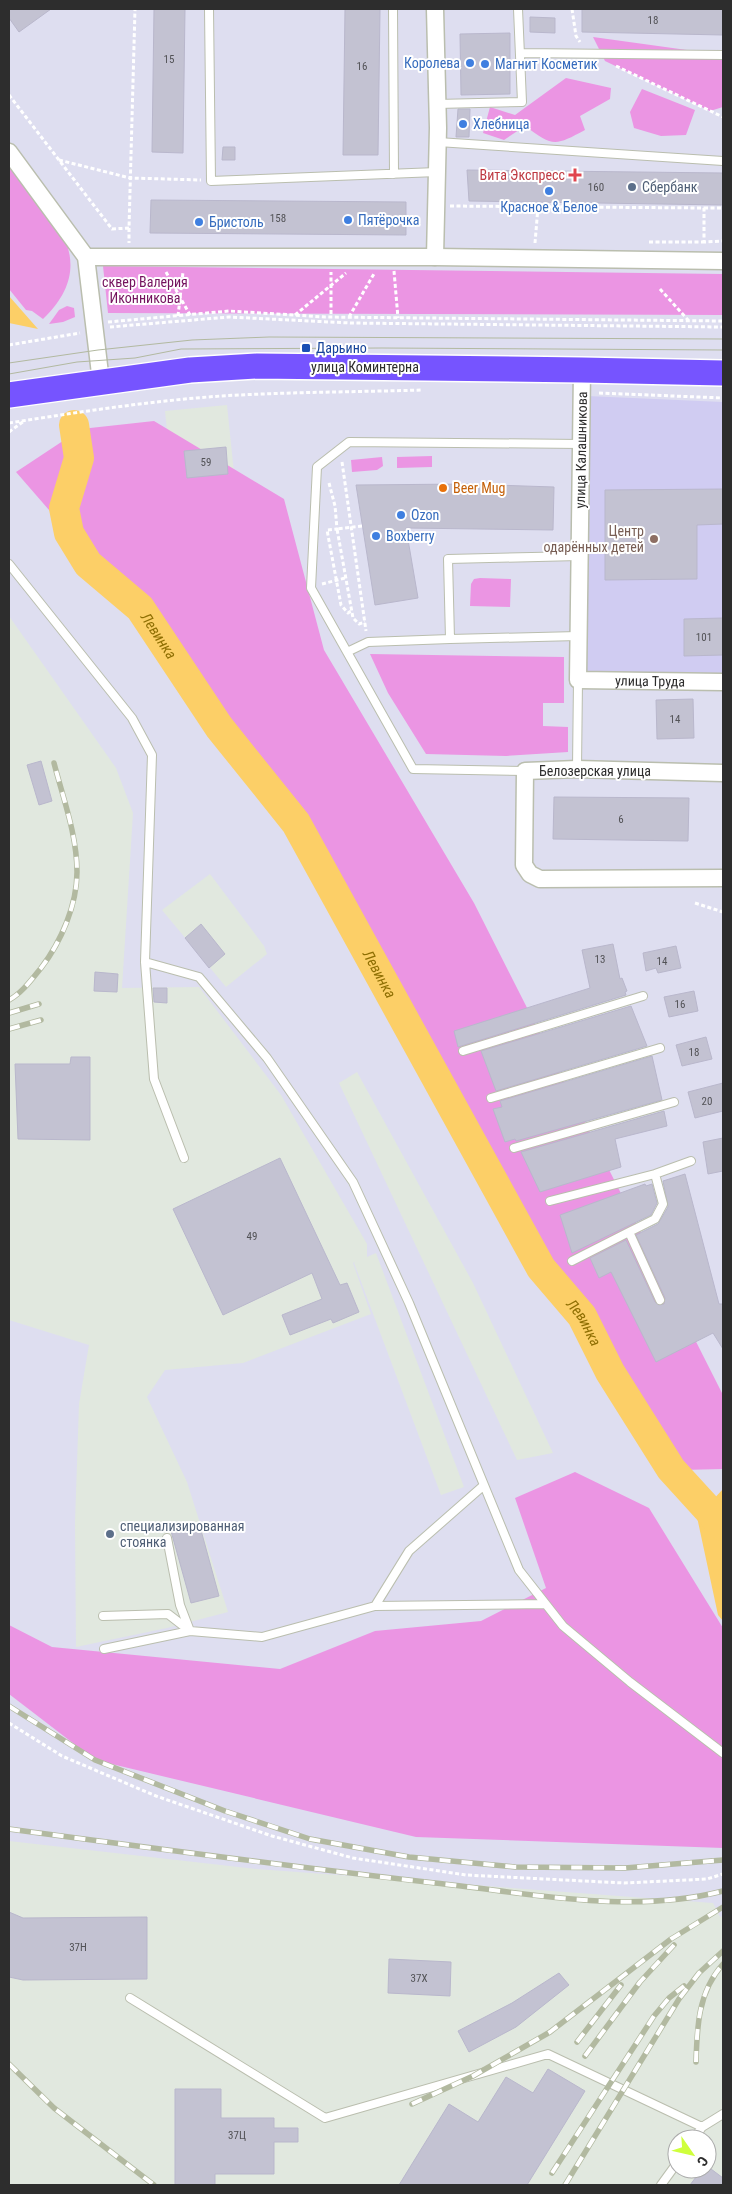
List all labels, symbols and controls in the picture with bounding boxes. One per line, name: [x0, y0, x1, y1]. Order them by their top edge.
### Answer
house number: 18: [648, 14, 658, 27]
house number: 15: [164, 53, 174, 66]
place label: Королева: [404, 55, 460, 71]
place label: Магнит Косметик: [495, 56, 598, 72]
marker: Королева: [464, 57, 476, 69]
marker: Магнит Косметик: [479, 58, 491, 70]
house number: 16: [357, 60, 367, 73]
place label: Хлебница: [473, 116, 530, 132]
marker: Хлебница: [457, 118, 469, 130]
place label: Вита Экспресс: [480, 167, 565, 183]
marker: Вита Экспресс: [569, 169, 581, 181]
place label: Сбербанк: [642, 179, 698, 195]
house number: 160: [588, 181, 604, 194]
marker: Сбербанк: [626, 181, 638, 193]
marker: Красное & Белое: [543, 185, 555, 197]
place label: Красное & Белое: [500, 199, 598, 215]
house number: 158: [270, 212, 286, 225]
place label: Пятёрочка: [358, 212, 420, 228]
place label: Бристоль: [209, 214, 264, 230]
marker: Пятёрочка: [342, 214, 354, 226]
marker: Бристоль: [193, 216, 205, 228]
park label: сквер Валерия Иконникова: [102, 274, 188, 306]
place label: Дарьино: [316, 340, 367, 356]
marker: Дарьино: [300, 342, 312, 354]
street label: улица Коминтерна: [311, 359, 419, 375]
street label: улица Калашникова: [572, 391, 590, 509]
house number: 59: [201, 456, 211, 469]
place label: Beer Mug: [453, 480, 506, 496]
marker: Beer Mug: [437, 482, 449, 494]
place label: Ozon: [411, 507, 439, 523]
marker: Ozon: [395, 509, 407, 521]
place label: Центр одарённых детей: [544, 523, 644, 555]
place label: Boxberry: [386, 528, 435, 544]
marker: Boxberry: [370, 530, 382, 542]
marker: Центр одарённых детей: [648, 533, 660, 545]
water label: Левинка: [136, 608, 180, 662]
house number: 101: [696, 631, 712, 644]
street label: улица Труда: [615, 673, 685, 689]
house number: 14: [670, 713, 681, 726]
street label: Белозерская улица: [539, 763, 651, 779]
house number: 6: [618, 813, 624, 826]
water label: Левинка: [358, 946, 400, 1001]
house number: 13: [595, 953, 605, 966]
house number: 14: [657, 955, 668, 968]
house number: 16: [675, 998, 685, 1011]
house number: 18: [689, 1046, 699, 1059]
house number: 20: [702, 1095, 712, 1108]
house number: 49: [247, 1230, 257, 1243]
water label: Левинка: [562, 1295, 605, 1349]
place label: специализированная стоянка: [120, 1518, 244, 1550]
marker: специализированная стоянка: [104, 1528, 116, 1540]
house number: 37Н: [69, 1941, 87, 1954]
house number: 37Х: [411, 1972, 427, 1985]
house number: 37Ц: [228, 2129, 246, 2142]
north arrow: [667, 2129, 717, 2179]
text: С: [694, 2153, 712, 2169]

